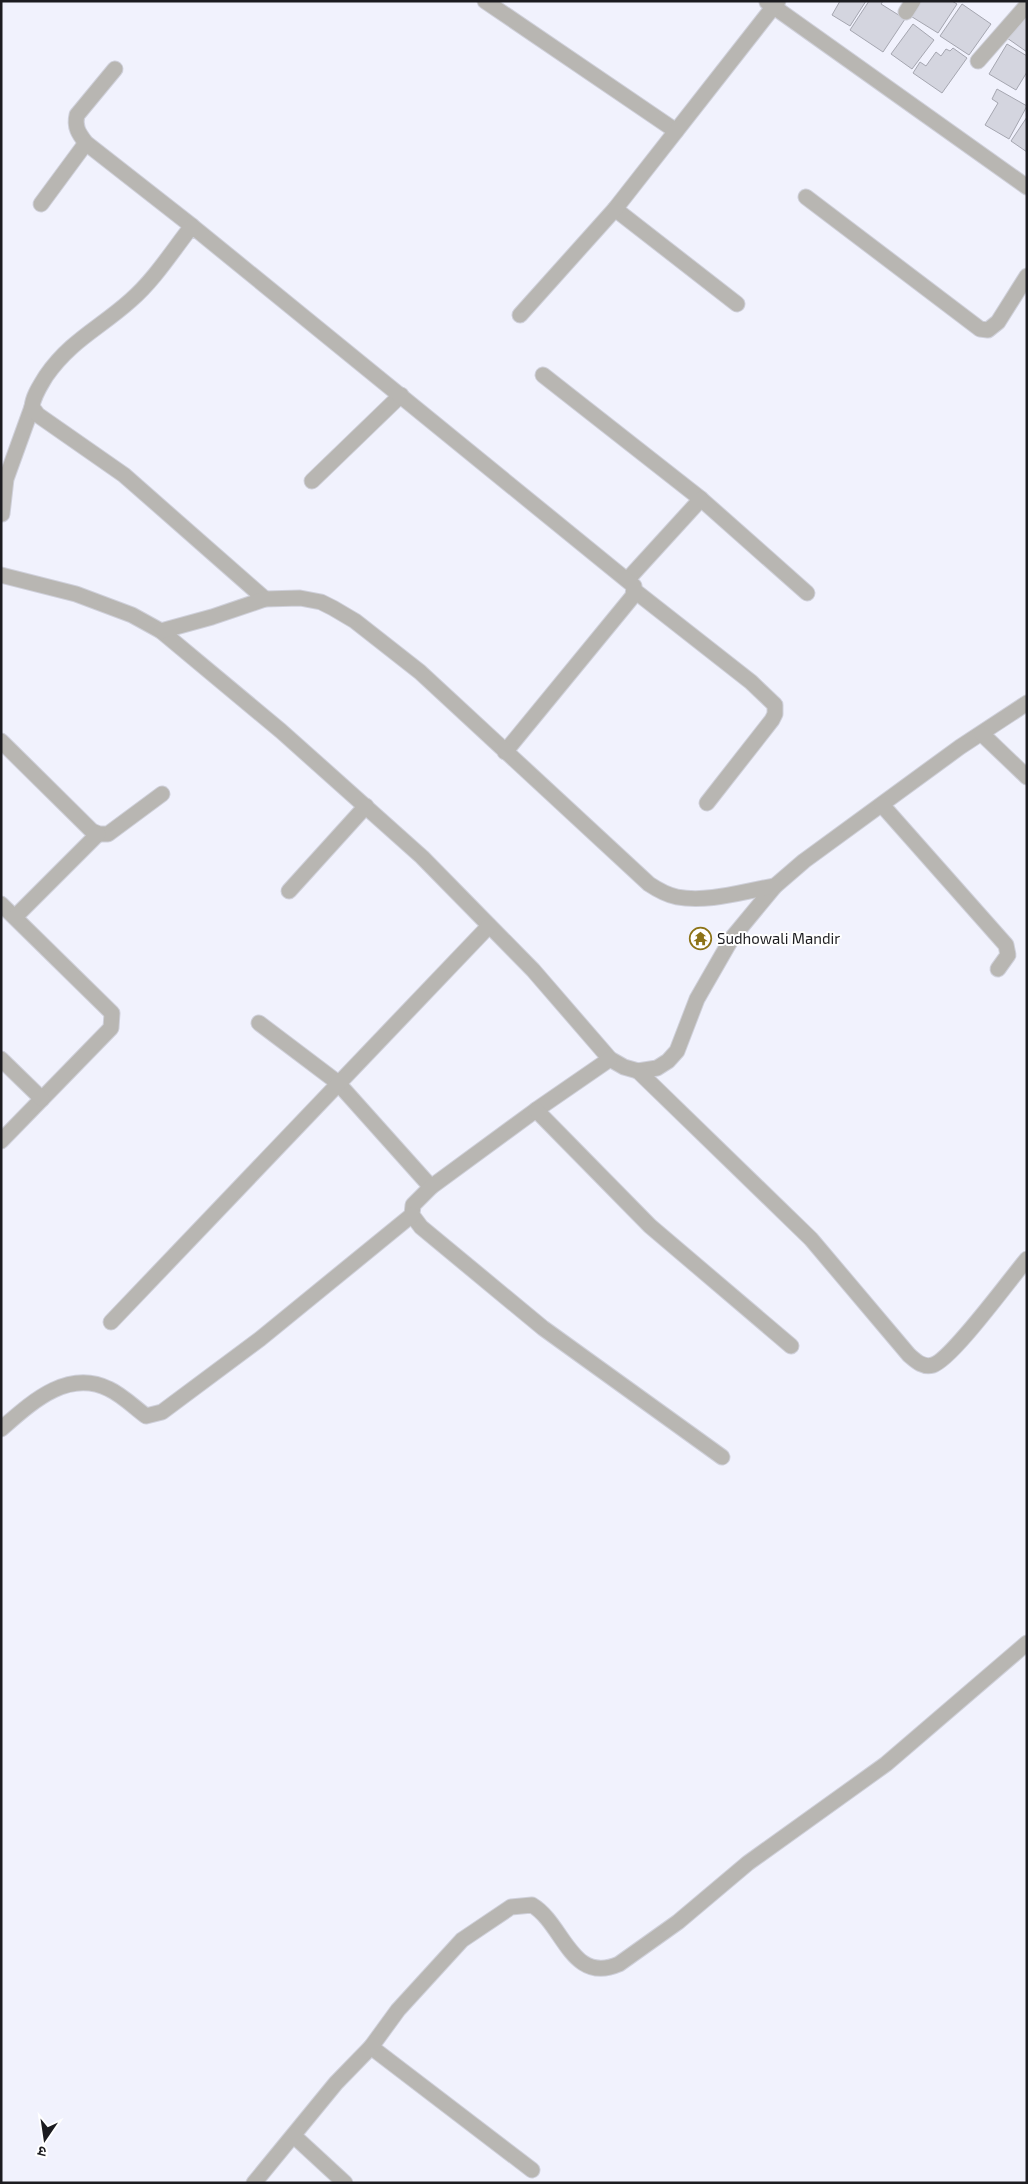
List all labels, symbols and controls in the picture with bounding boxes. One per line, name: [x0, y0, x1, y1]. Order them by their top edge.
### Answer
temple icon: Sudhowali Mandir: [689, 926, 713, 950]
place label: Sudhowali Mandir: [717, 929, 840, 947]
north arrow: [20, 2114, 70, 2164]
text: उ: [35, 2143, 48, 2161]

